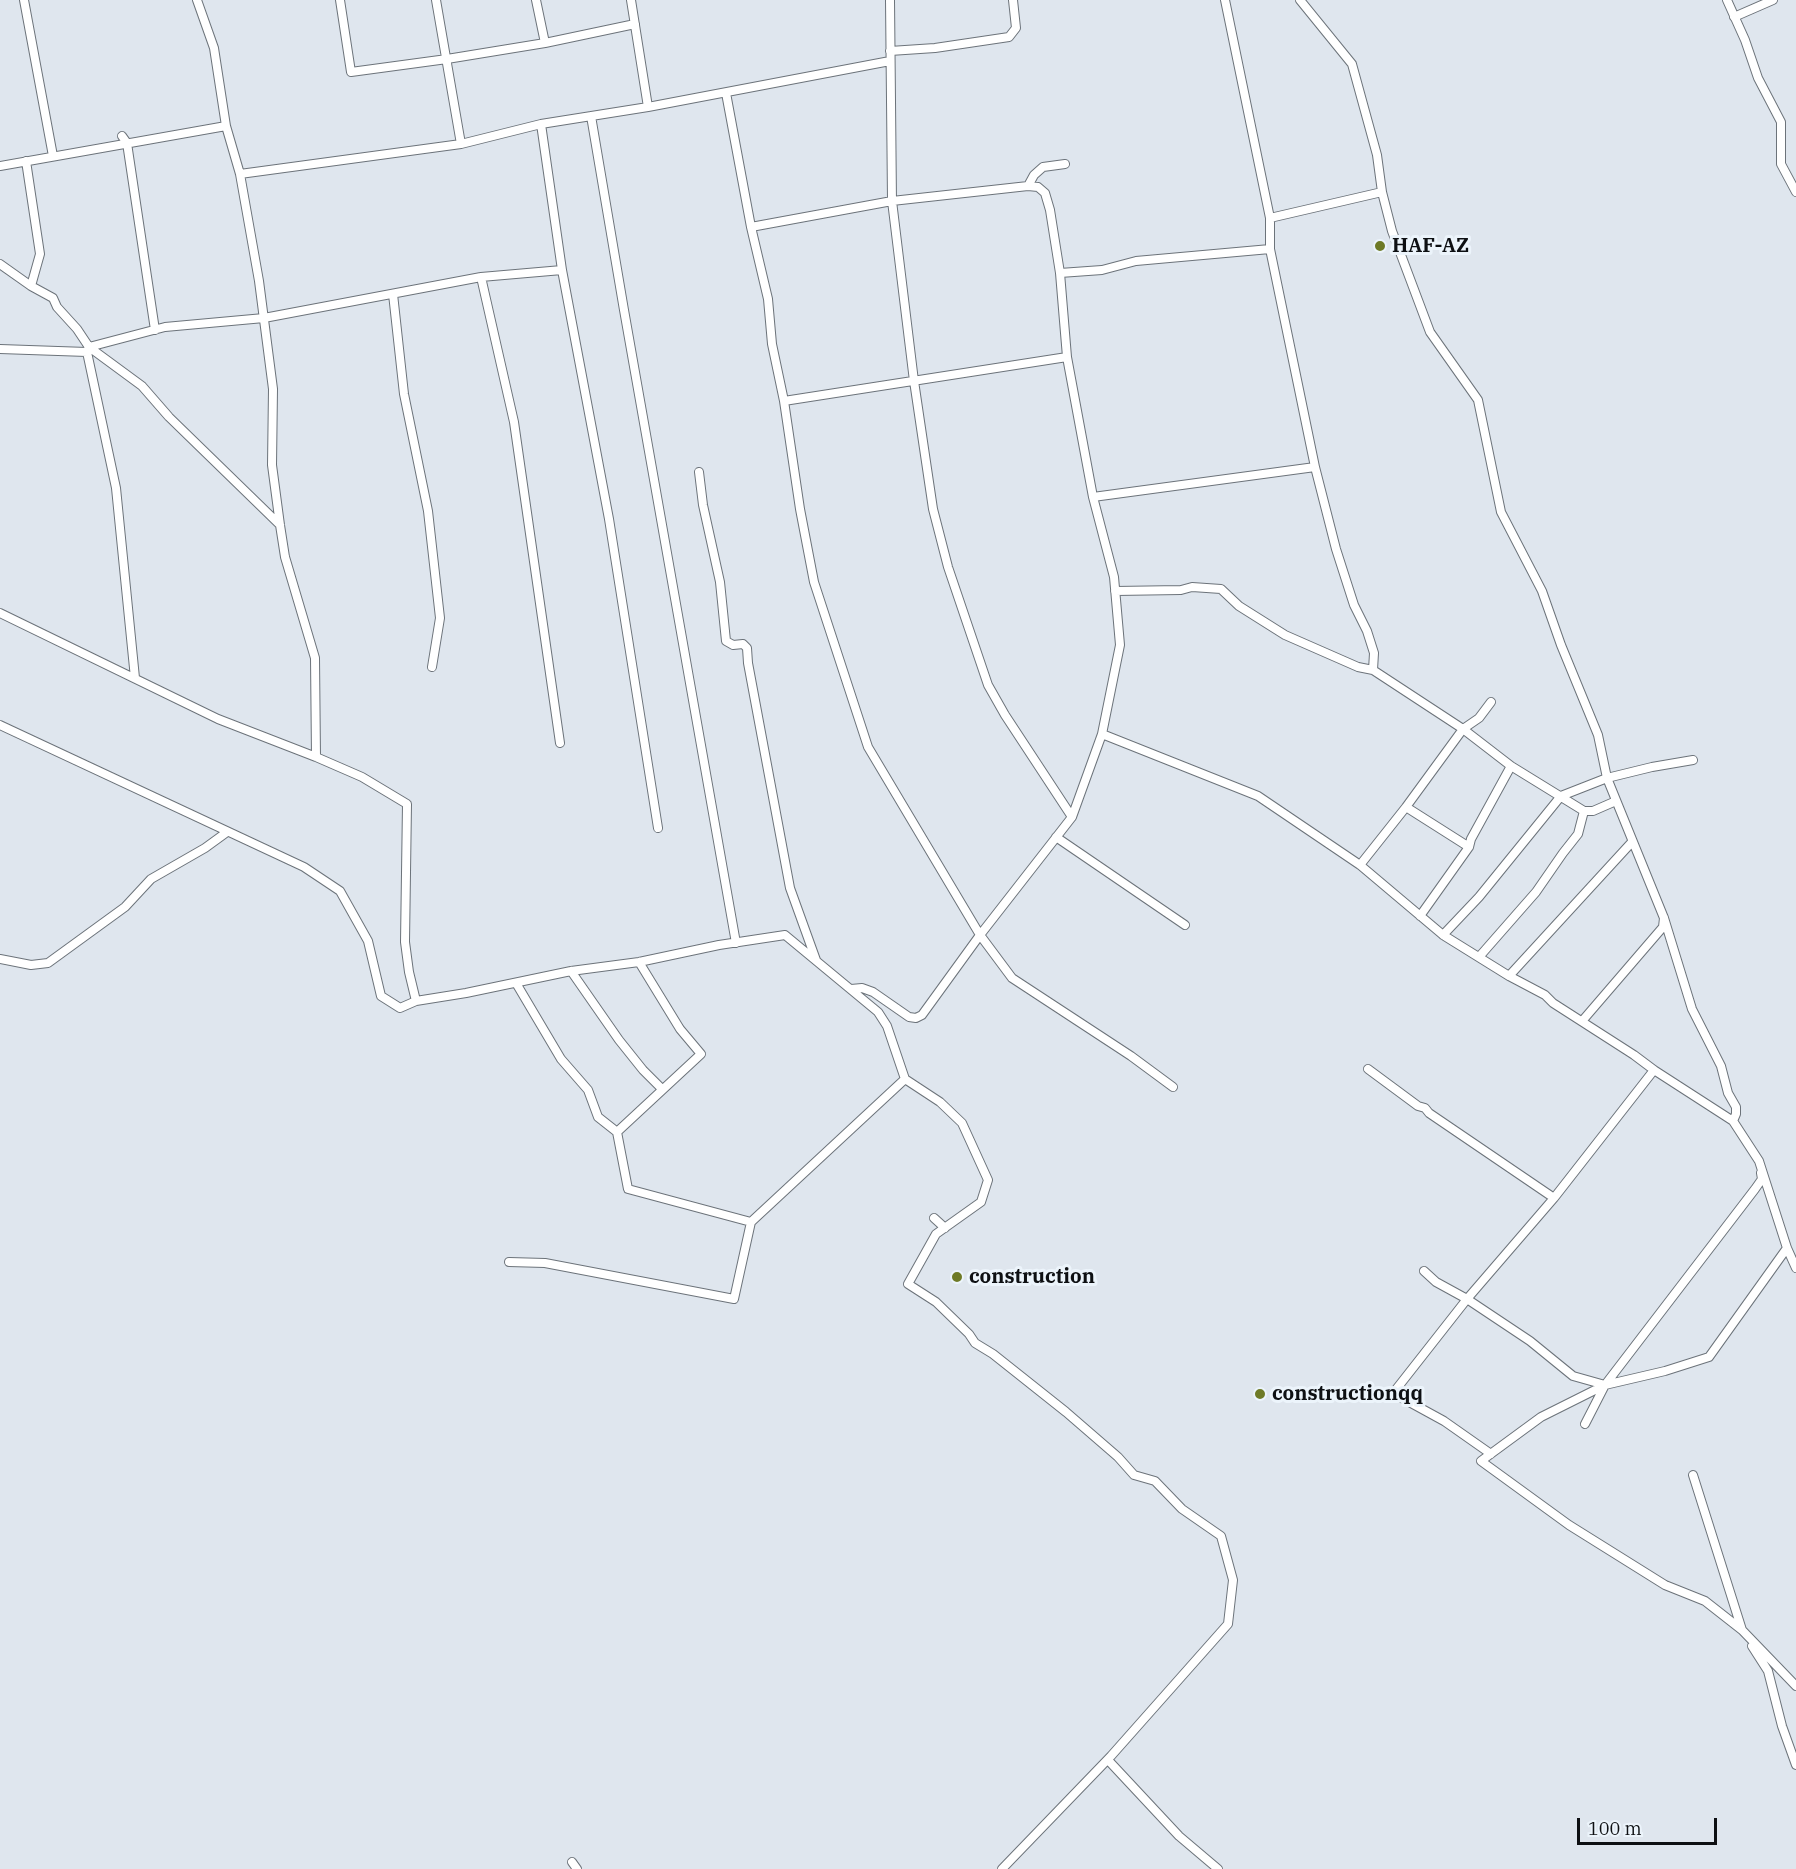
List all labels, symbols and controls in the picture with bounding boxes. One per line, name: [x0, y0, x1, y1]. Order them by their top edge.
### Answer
place label: HAF-AZ: [1392, 234, 1469, 258]
marker: HAF-AZ: [1373, 239, 1387, 253]
place label: construction: [969, 1265, 1095, 1289]
marker: construction: [950, 1270, 964, 1284]
place label: constructionqq: [1272, 1382, 1423, 1406]
marker: constructionqq: [1253, 1387, 1267, 1401]
scale bar: [1580, 1806, 1720, 1844]
text: 100 m: [1588, 1817, 1642, 1840]

